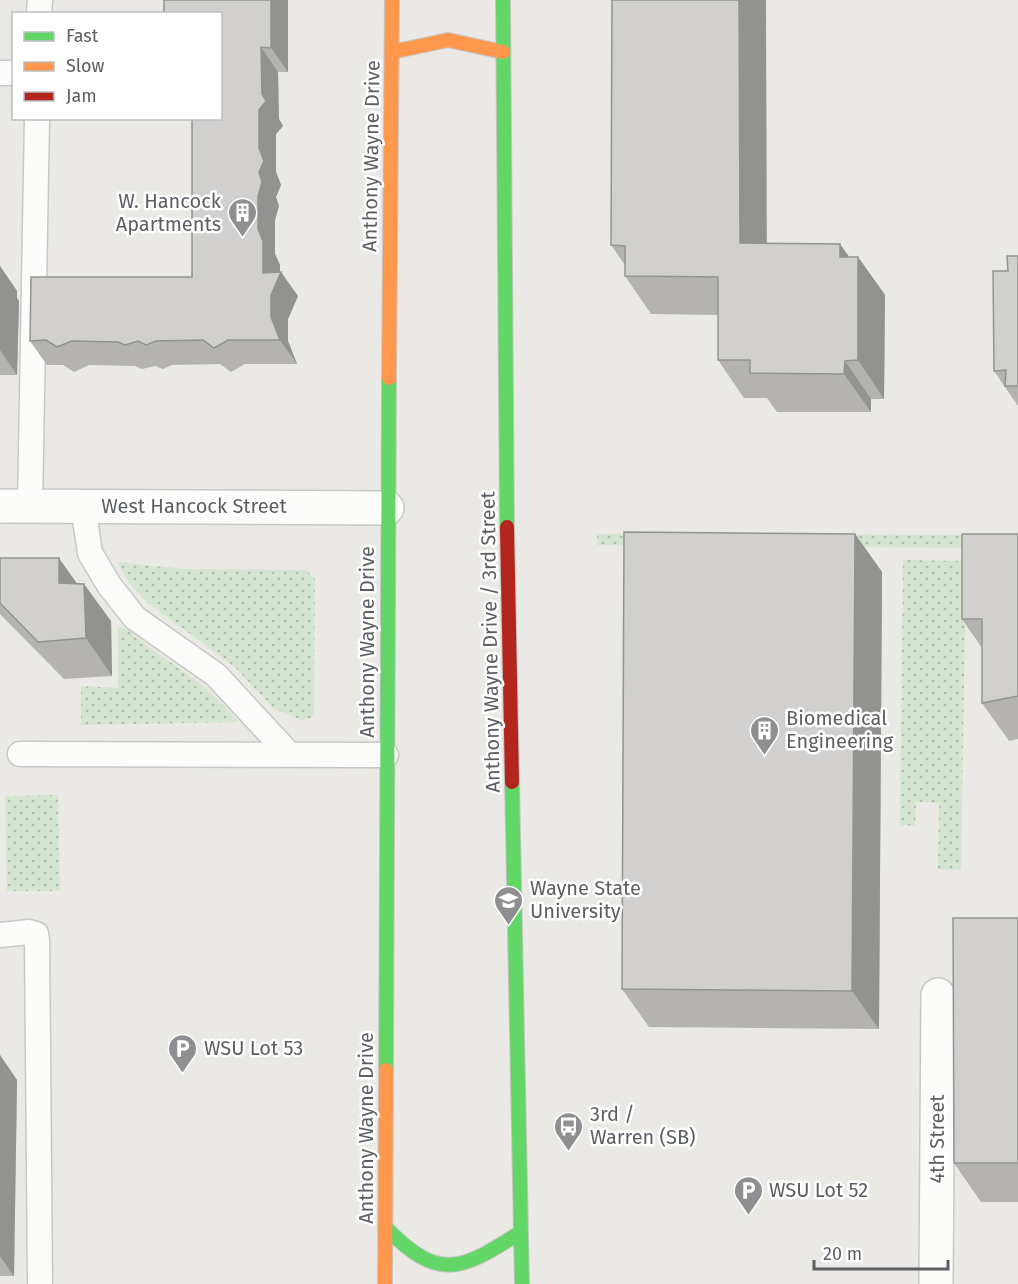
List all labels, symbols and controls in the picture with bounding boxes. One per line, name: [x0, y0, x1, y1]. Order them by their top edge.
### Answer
legend: [12, 12, 222, 120]
text: Fast: [66, 25, 99, 47]
text: Slow: [66, 55, 105, 77]
street label: Anthony Wayne Drive: [357, 60, 385, 252]
text: Jam: [66, 85, 97, 107]
place label: W. Hancock Apartments: [116, 189, 222, 236]
building icon: W. Hancock Apartments: [226, 196, 258, 238]
street label: Anthony Wayne Drive / 3rd Street: [475, 490, 505, 793]
street label: West Hancock Street: [101, 494, 288, 518]
street label: Anthony Wayne Drive: [355, 546, 379, 738]
place label: Biomedical Engineering: [786, 706, 894, 753]
building icon: Biomedical Engineering: [749, 714, 781, 756]
place label: Wayne State University: [530, 876, 641, 923]
school or university icon: Wayne State University: [493, 884, 525, 926]
parking icon: WSU Lot 53: [167, 1032, 199, 1074]
street label: Anthony Wayne Drive: [354, 1032, 378, 1224]
place label: WSU Lot 53: [204, 1036, 303, 1060]
street label: 4th Street: [925, 1094, 949, 1184]
place label: 3rd / Warren (SB): [590, 1102, 696, 1149]
bus stop icon: 3rd / Warren (SB): [553, 1110, 585, 1152]
parking icon: WSU Lot 52: [732, 1174, 764, 1216]
place label: WSU Lot 52: [769, 1178, 868, 1202]
scale bar: [814, 1233, 948, 1271]
text: 20 m: [823, 1243, 862, 1265]

